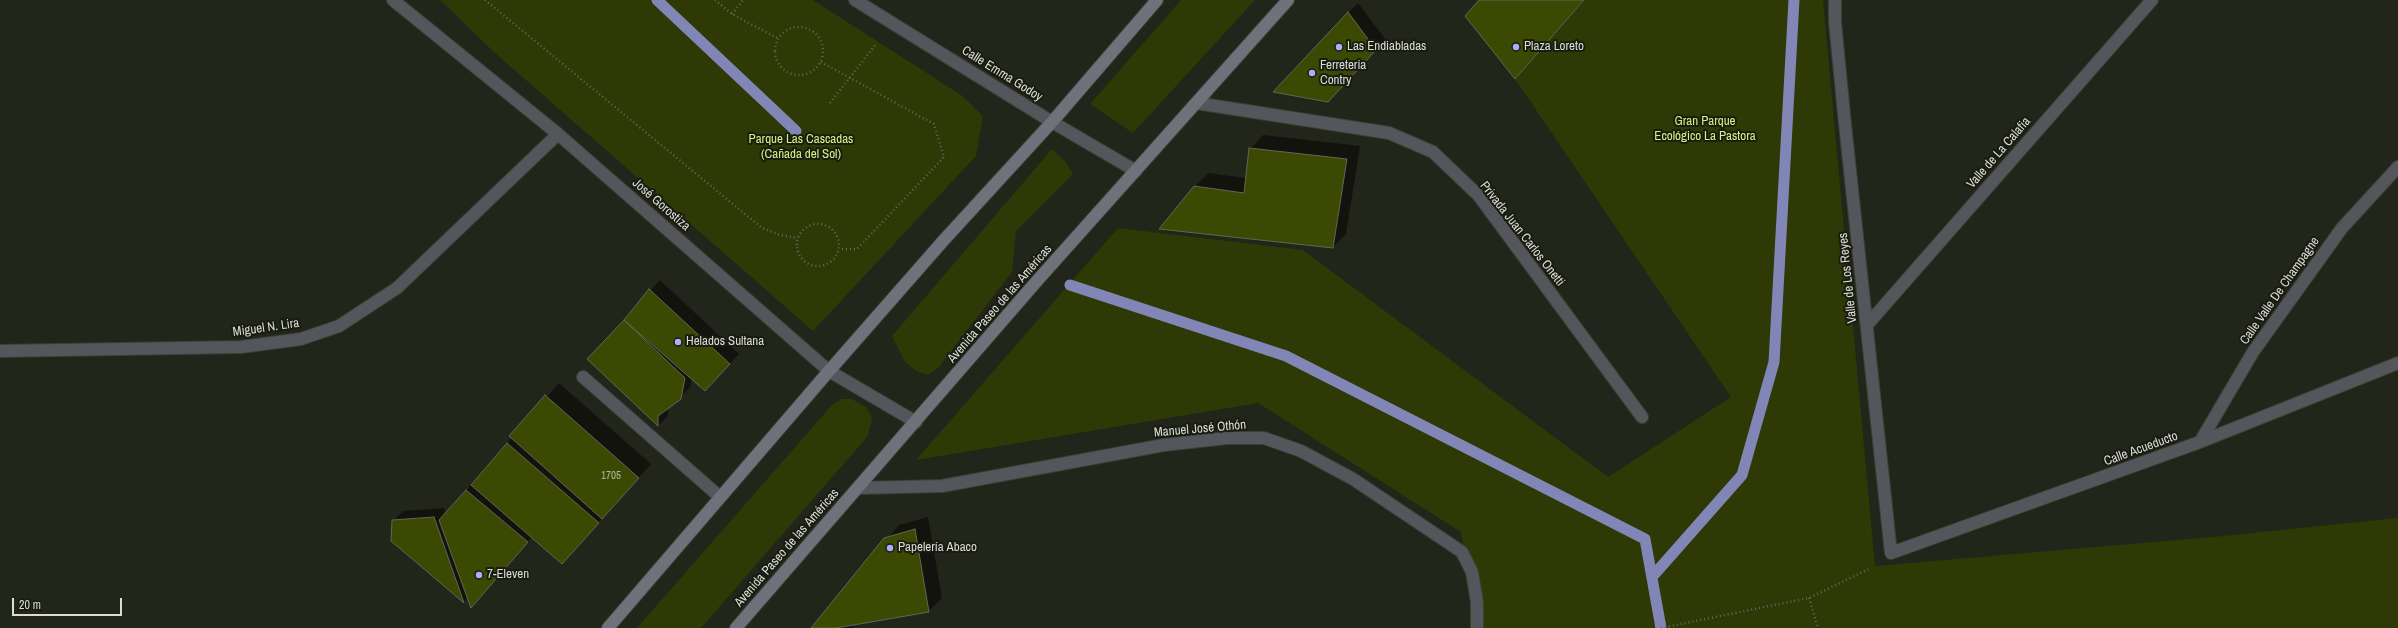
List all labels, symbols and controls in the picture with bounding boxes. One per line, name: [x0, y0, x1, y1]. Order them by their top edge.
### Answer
place label: Las Endiabladas: [1347, 39, 1426, 55]
place label: Plaza Loreto: [1524, 39, 1584, 55]
marker: Las Endiabladas: [1334, 42, 1344, 52]
marker: Plaza Loreto: [1511, 42, 1521, 52]
street label: Calle Emma Godoy: [959, 43, 1045, 105]
place label: Ferreteria Contry: [1320, 58, 1366, 89]
marker: Ferreteria Contry: [1307, 68, 1317, 78]
park label: Gran Parque Ecológico La Pastora: [1654, 114, 1756, 145]
street label: Valle de La Calafia: [1964, 114, 2034, 192]
park label: Parque Las Cascadas (Cañada del Sol): [749, 132, 853, 163]
street label: José Gorostiza: [629, 176, 693, 234]
street label: Privada Juan Carlos Onetti: [1476, 179, 1568, 289]
street label: Valle de Los Reyes: [1835, 232, 1861, 324]
street label: Calle Valle De Champagne: [2237, 234, 2323, 348]
street label: Avenida Paseo de las Américas: [944, 242, 1056, 366]
street label: Miguel N. Lira: [232, 316, 300, 340]
place label: Helados Sultana: [686, 334, 764, 350]
marker: Helados Sultana: [673, 337, 683, 347]
street label: Manuel José Othón: [1153, 417, 1247, 441]
street label: Calle Acueducto: [2102, 428, 2180, 470]
house number: 1705: [601, 469, 621, 483]
street label: Avenida Paseo de las Américas: [731, 486, 843, 610]
place label: Papelería Abaco: [898, 540, 977, 556]
marker: Papelería Abaco: [885, 543, 895, 553]
place label: 7-Eleven: [487, 567, 529, 583]
marker: 7-Eleven: [474, 570, 484, 580]
scale bar: [14, 590, 124, 616]
text: 20 m: [19, 597, 41, 613]

